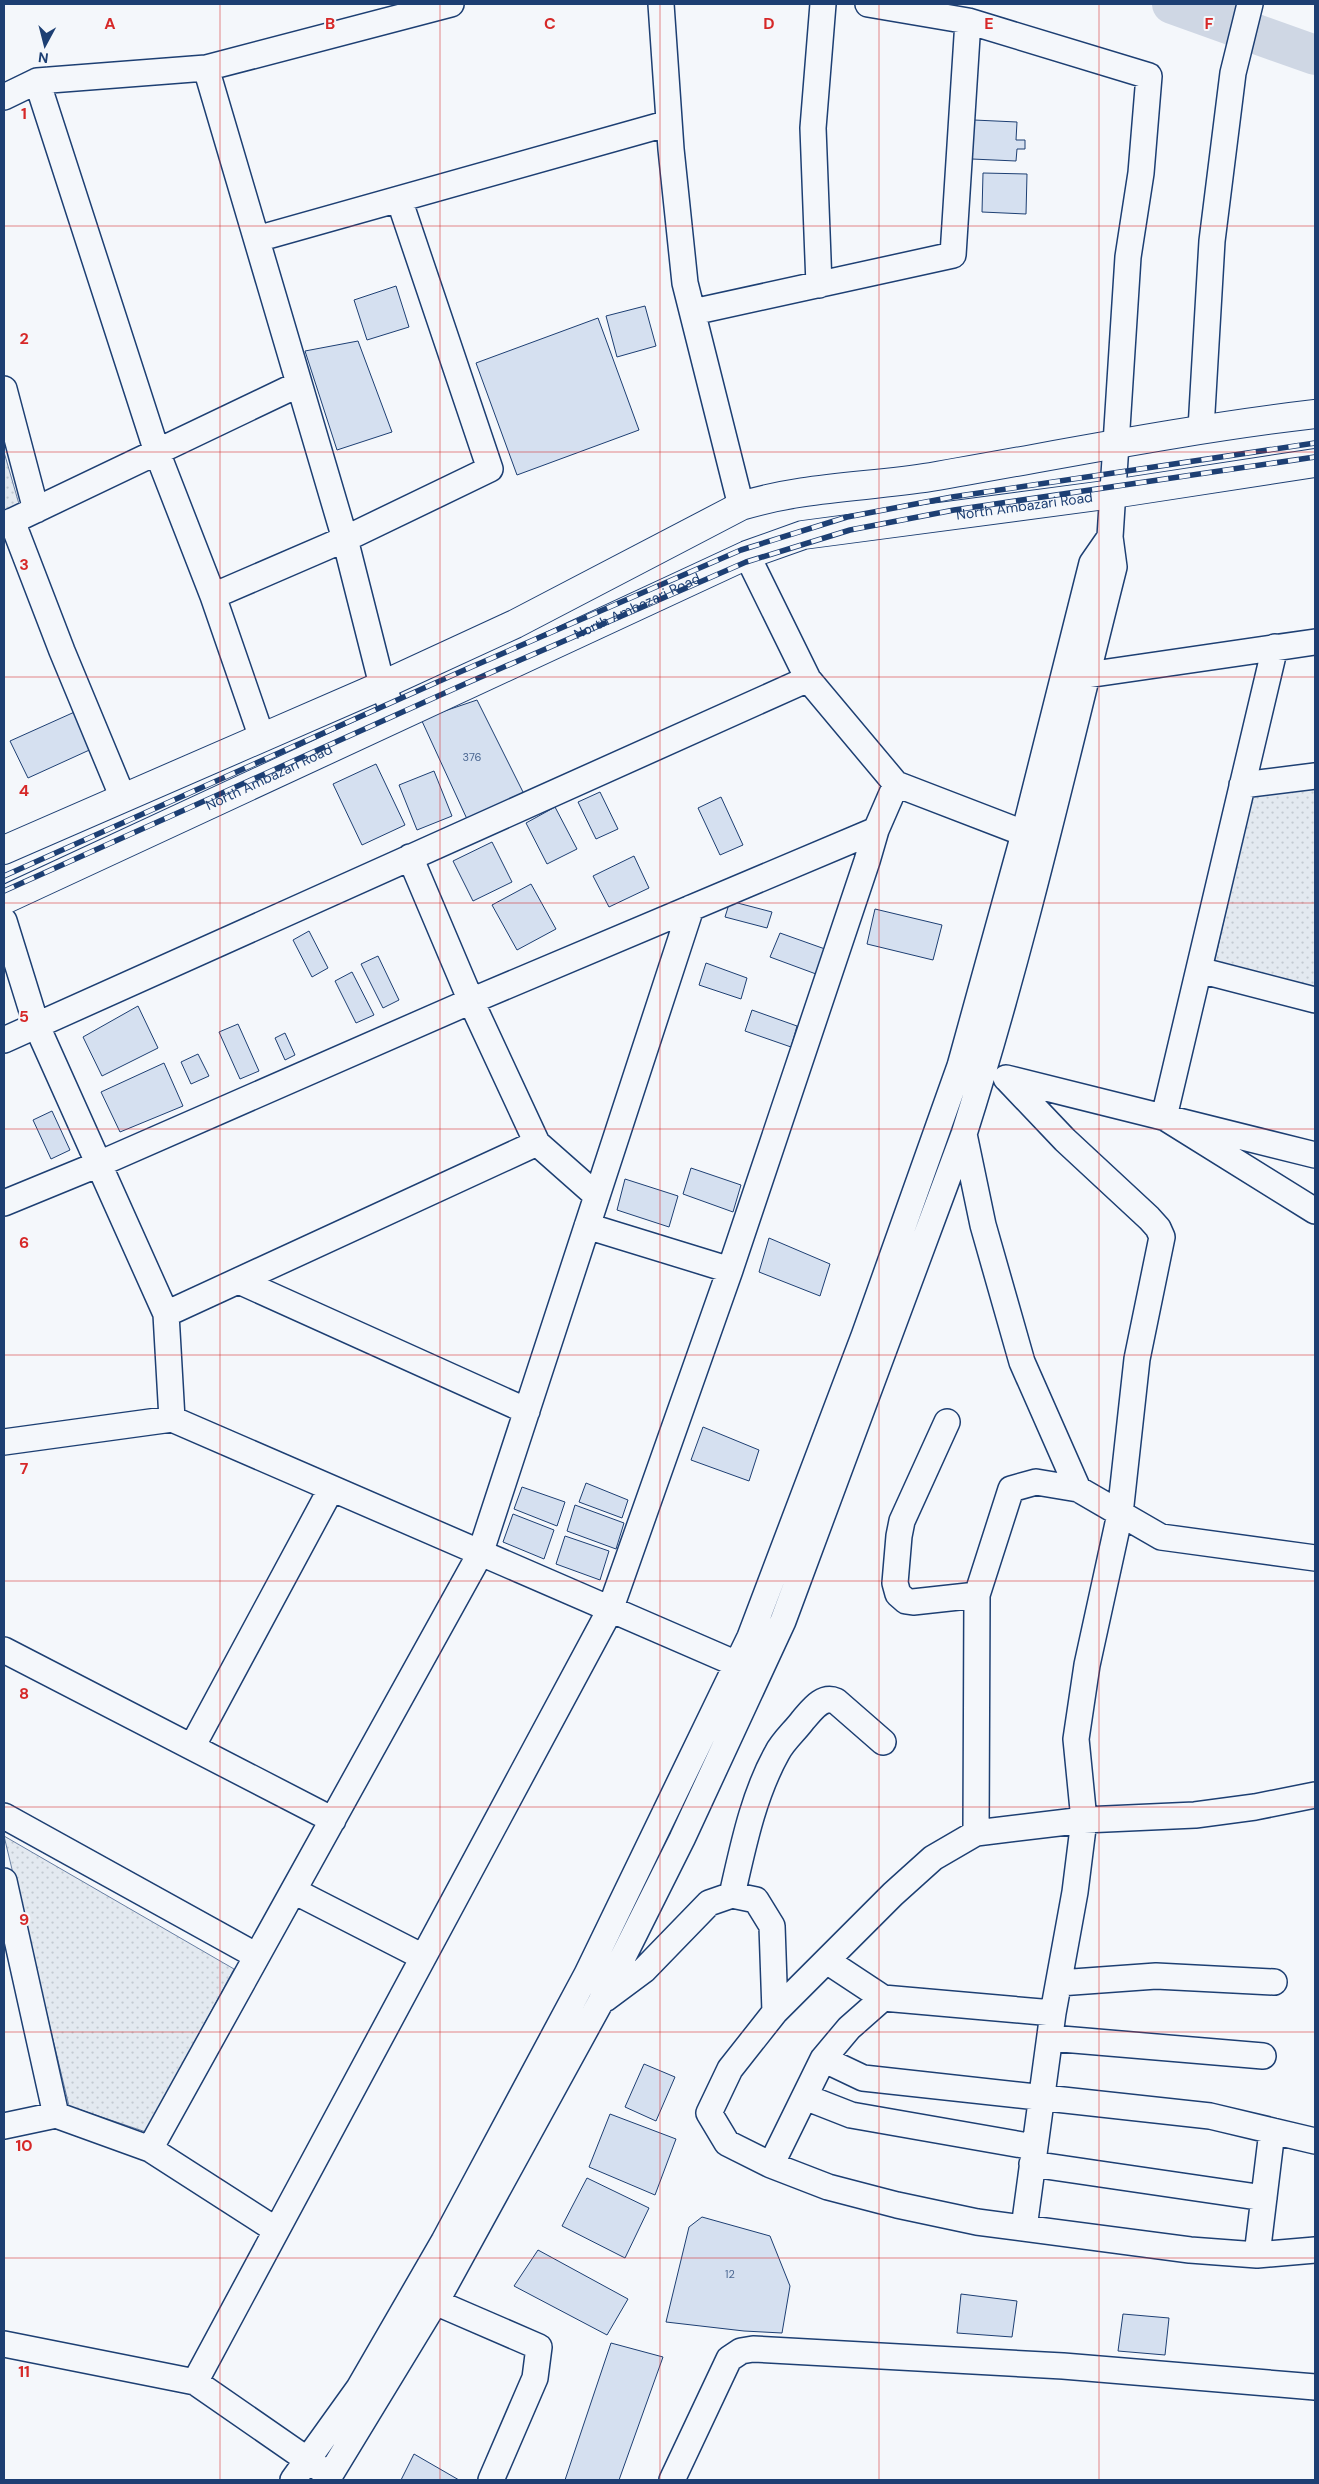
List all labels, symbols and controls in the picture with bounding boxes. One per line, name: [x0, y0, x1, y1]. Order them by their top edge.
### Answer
text: A: [104, 13, 116, 34]
text: B: [325, 13, 335, 34]
text: C: [544, 13, 556, 34]
text: D: [763, 13, 775, 34]
text: E: [984, 13, 994, 34]
text: F: [1205, 13, 1214, 34]
north arrow: [20, 20, 70, 70]
text: N: [37, 48, 50, 67]
text: 1: [21, 103, 27, 124]
text: 2: [19, 328, 29, 349]
street label: North Ambazari Road: [955, 488, 1094, 524]
text: 3: [19, 554, 29, 575]
street label: North Ambazari Road: [571, 569, 703, 643]
street label: North Ambazari Road: [203, 740, 335, 814]
house number: 376: [463, 750, 481, 764]
text: 4: [19, 780, 29, 801]
text: 5: [19, 1006, 29, 1027]
text: 6: [19, 1232, 29, 1253]
text: 7: [20, 1458, 29, 1479]
text: 8: [19, 1683, 29, 1704]
text: 9: [19, 1909, 29, 1930]
text: 10: [15, 2135, 33, 2156]
house number: 12: [725, 2267, 735, 2281]
text: 11: [18, 2361, 30, 2382]

